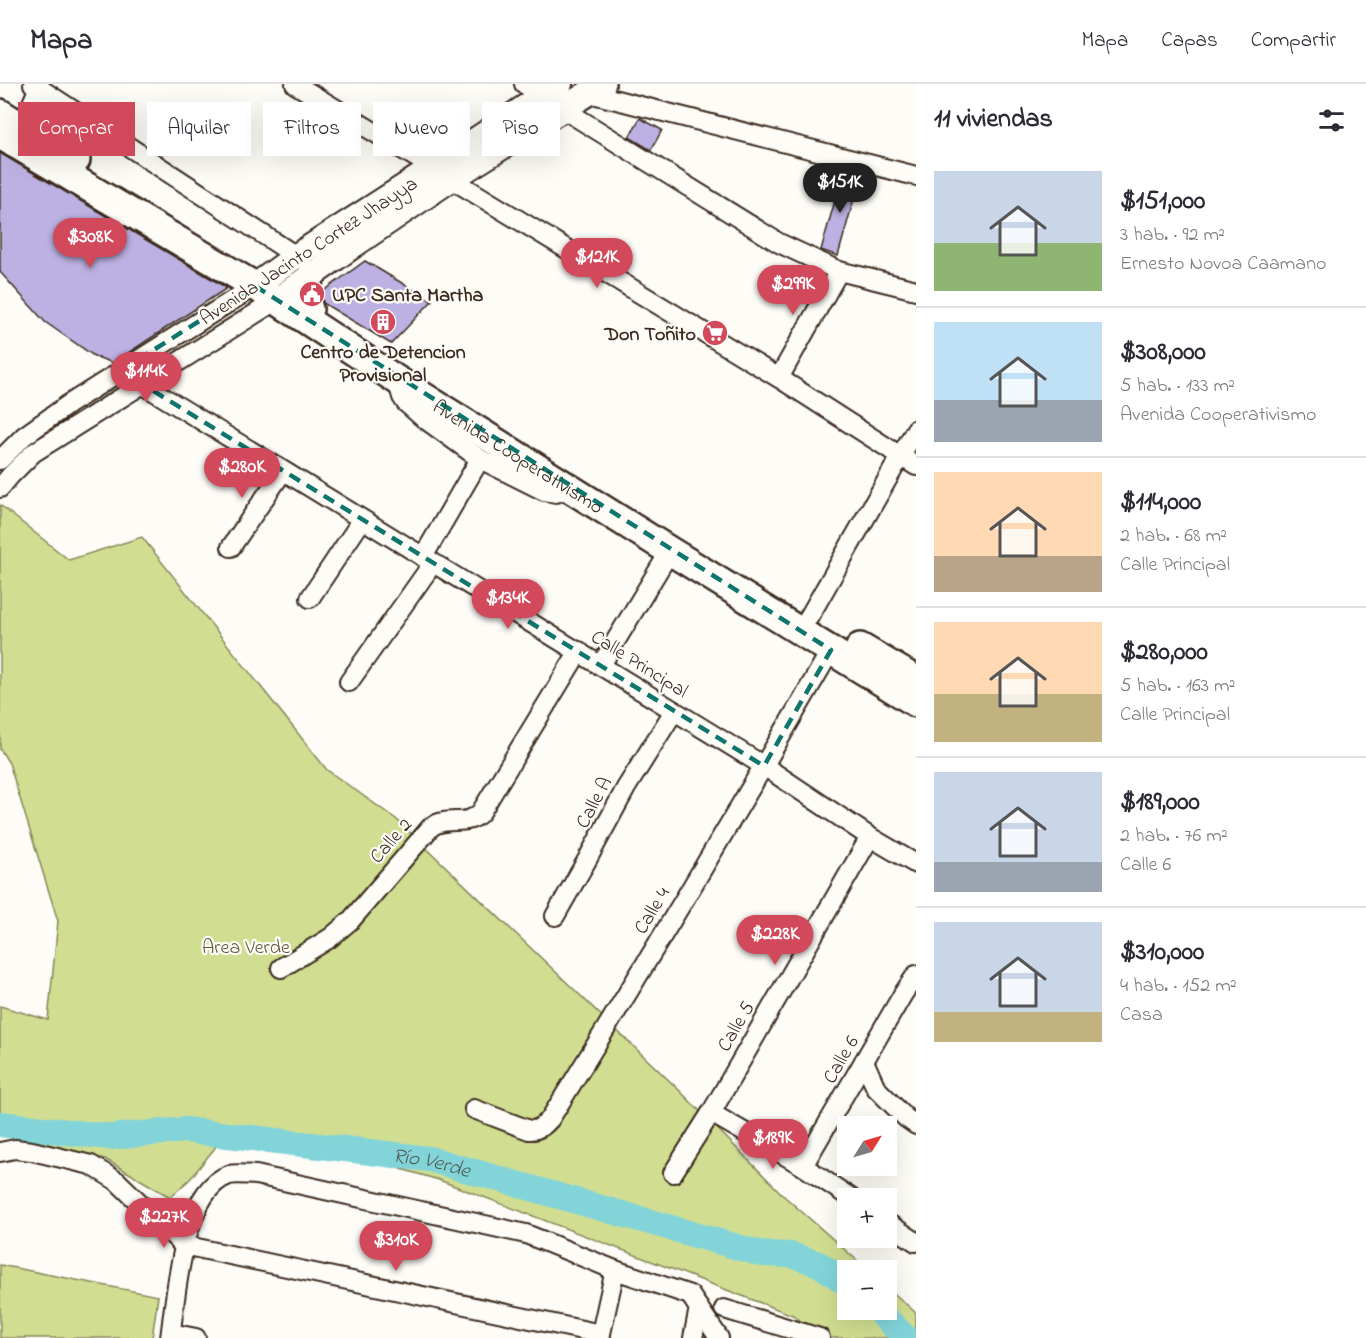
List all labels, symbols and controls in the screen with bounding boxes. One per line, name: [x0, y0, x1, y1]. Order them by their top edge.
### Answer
text: Mapa: [30, 21, 92, 62]
text: Mapa: [1081, 26, 1128, 56]
text: Capas: [1161, 26, 1218, 56]
text: Compartir: [1251, 26, 1336, 56]
text: 11 viviendas: [934, 101, 1053, 139]
chip: Comprar: [18, 102, 135, 156]
chip: Alquilar: [147, 102, 251, 156]
chip: Filtros: [263, 102, 361, 156]
chip: Nuevo: [373, 102, 470, 156]
chip: Piso: [482, 102, 560, 156]
icon: filters: [1315, 104, 1348, 137]
pin: $151K: [798, 163, 882, 214]
text: $151K: [817, 168, 863, 197]
street label: Avenida Jacinto Cortez Jhayya: [195, 171, 424, 334]
text: $151,000: [1120, 183, 1205, 221]
icon: home: [982, 195, 1054, 267]
pin: $308K: [48, 218, 132, 269]
text: 3 hab. · 92 m²: [1120, 221, 1225, 250]
text: $308K: [67, 223, 113, 252]
pin: $121K: [555, 238, 639, 289]
text: $121K: [575, 243, 619, 272]
text: Ernesto Novoa Caamano: [1120, 250, 1326, 279]
pin: $299K: [751, 265, 835, 316]
text: $299K: [771, 270, 815, 299]
public building icon: UPC Santa Martha: [297, 279, 327, 309]
place label: UPC Santa Martha: [332, 282, 483, 311]
building icon: Centro de Detencion Provisional: [368, 307, 398, 337]
supermarket icon: Don Toñito: [700, 318, 730, 348]
place label: Don Toñito: [603, 321, 696, 350]
text: $308,000: [1120, 334, 1206, 372]
place label: Centro de Detencion Provisional: [300, 339, 466, 391]
icon: home: [982, 346, 1054, 418]
pin: $114K: [104, 352, 188, 403]
text: $114K: [125, 357, 167, 386]
text: 5 hab. · 133 m²: [1120, 372, 1235, 401]
street label: Avenida Cooperativismo: [426, 394, 608, 523]
text: Avenida Cooperativismo: [1120, 401, 1316, 430]
pin: $280K: [200, 448, 284, 499]
text: $280K: [218, 453, 266, 482]
text: $114,000: [1120, 484, 1201, 522]
icon: home: [982, 496, 1054, 568]
text: 2 hab. · 68 m²: [1120, 522, 1227, 551]
text: Calle Principal: [1120, 551, 1230, 580]
pin: $134K: [466, 579, 550, 630]
text: $134K: [486, 584, 530, 613]
street label: Calle Principal: [584, 624, 693, 707]
text: $280,000: [1120, 634, 1208, 672]
icon: home: [982, 646, 1054, 718]
text: 5 hab. · 163 m²: [1120, 672, 1236, 701]
text: Calle Principal: [1120, 701, 1230, 730]
street label: Calle A: [570, 772, 621, 834]
text: $189,000: [1120, 784, 1200, 822]
icon: home: [982, 796, 1054, 868]
street label: Calle 2: [364, 812, 420, 871]
text: 2 hab. · 76 m²: [1120, 822, 1228, 851]
text: Calle 6: [1120, 851, 1171, 880]
street label: Calle 4: [628, 882, 679, 940]
pin: $228K: [733, 915, 817, 966]
text: $228K: [750, 920, 800, 949]
park label: Area Verde: [202, 934, 290, 963]
text: $310,000: [1120, 934, 1204, 972]
icon: home: [982, 946, 1054, 1018]
text: 4 hab. · 152 m²: [1120, 972, 1237, 1001]
street label: Calle 5: [711, 997, 763, 1058]
text: Casa: [1120, 1001, 1163, 1030]
street label: Calle 6: [817, 1031, 868, 1090]
north arrow: [837, 1116, 897, 1176]
map controls: [837, 1116, 897, 1320]
pin: $189K: [731, 1119, 815, 1170]
text: $189K: [752, 1124, 794, 1153]
water label: Río Verde: [391, 1142, 475, 1187]
button: +: [837, 1188, 897, 1248]
pin: $227K: [122, 1198, 206, 1249]
text: $227K: [139, 1203, 189, 1232]
pin: $310K: [354, 1221, 438, 1272]
text: $310K: [373, 1226, 419, 1255]
button: −: [837, 1260, 897, 1320]

